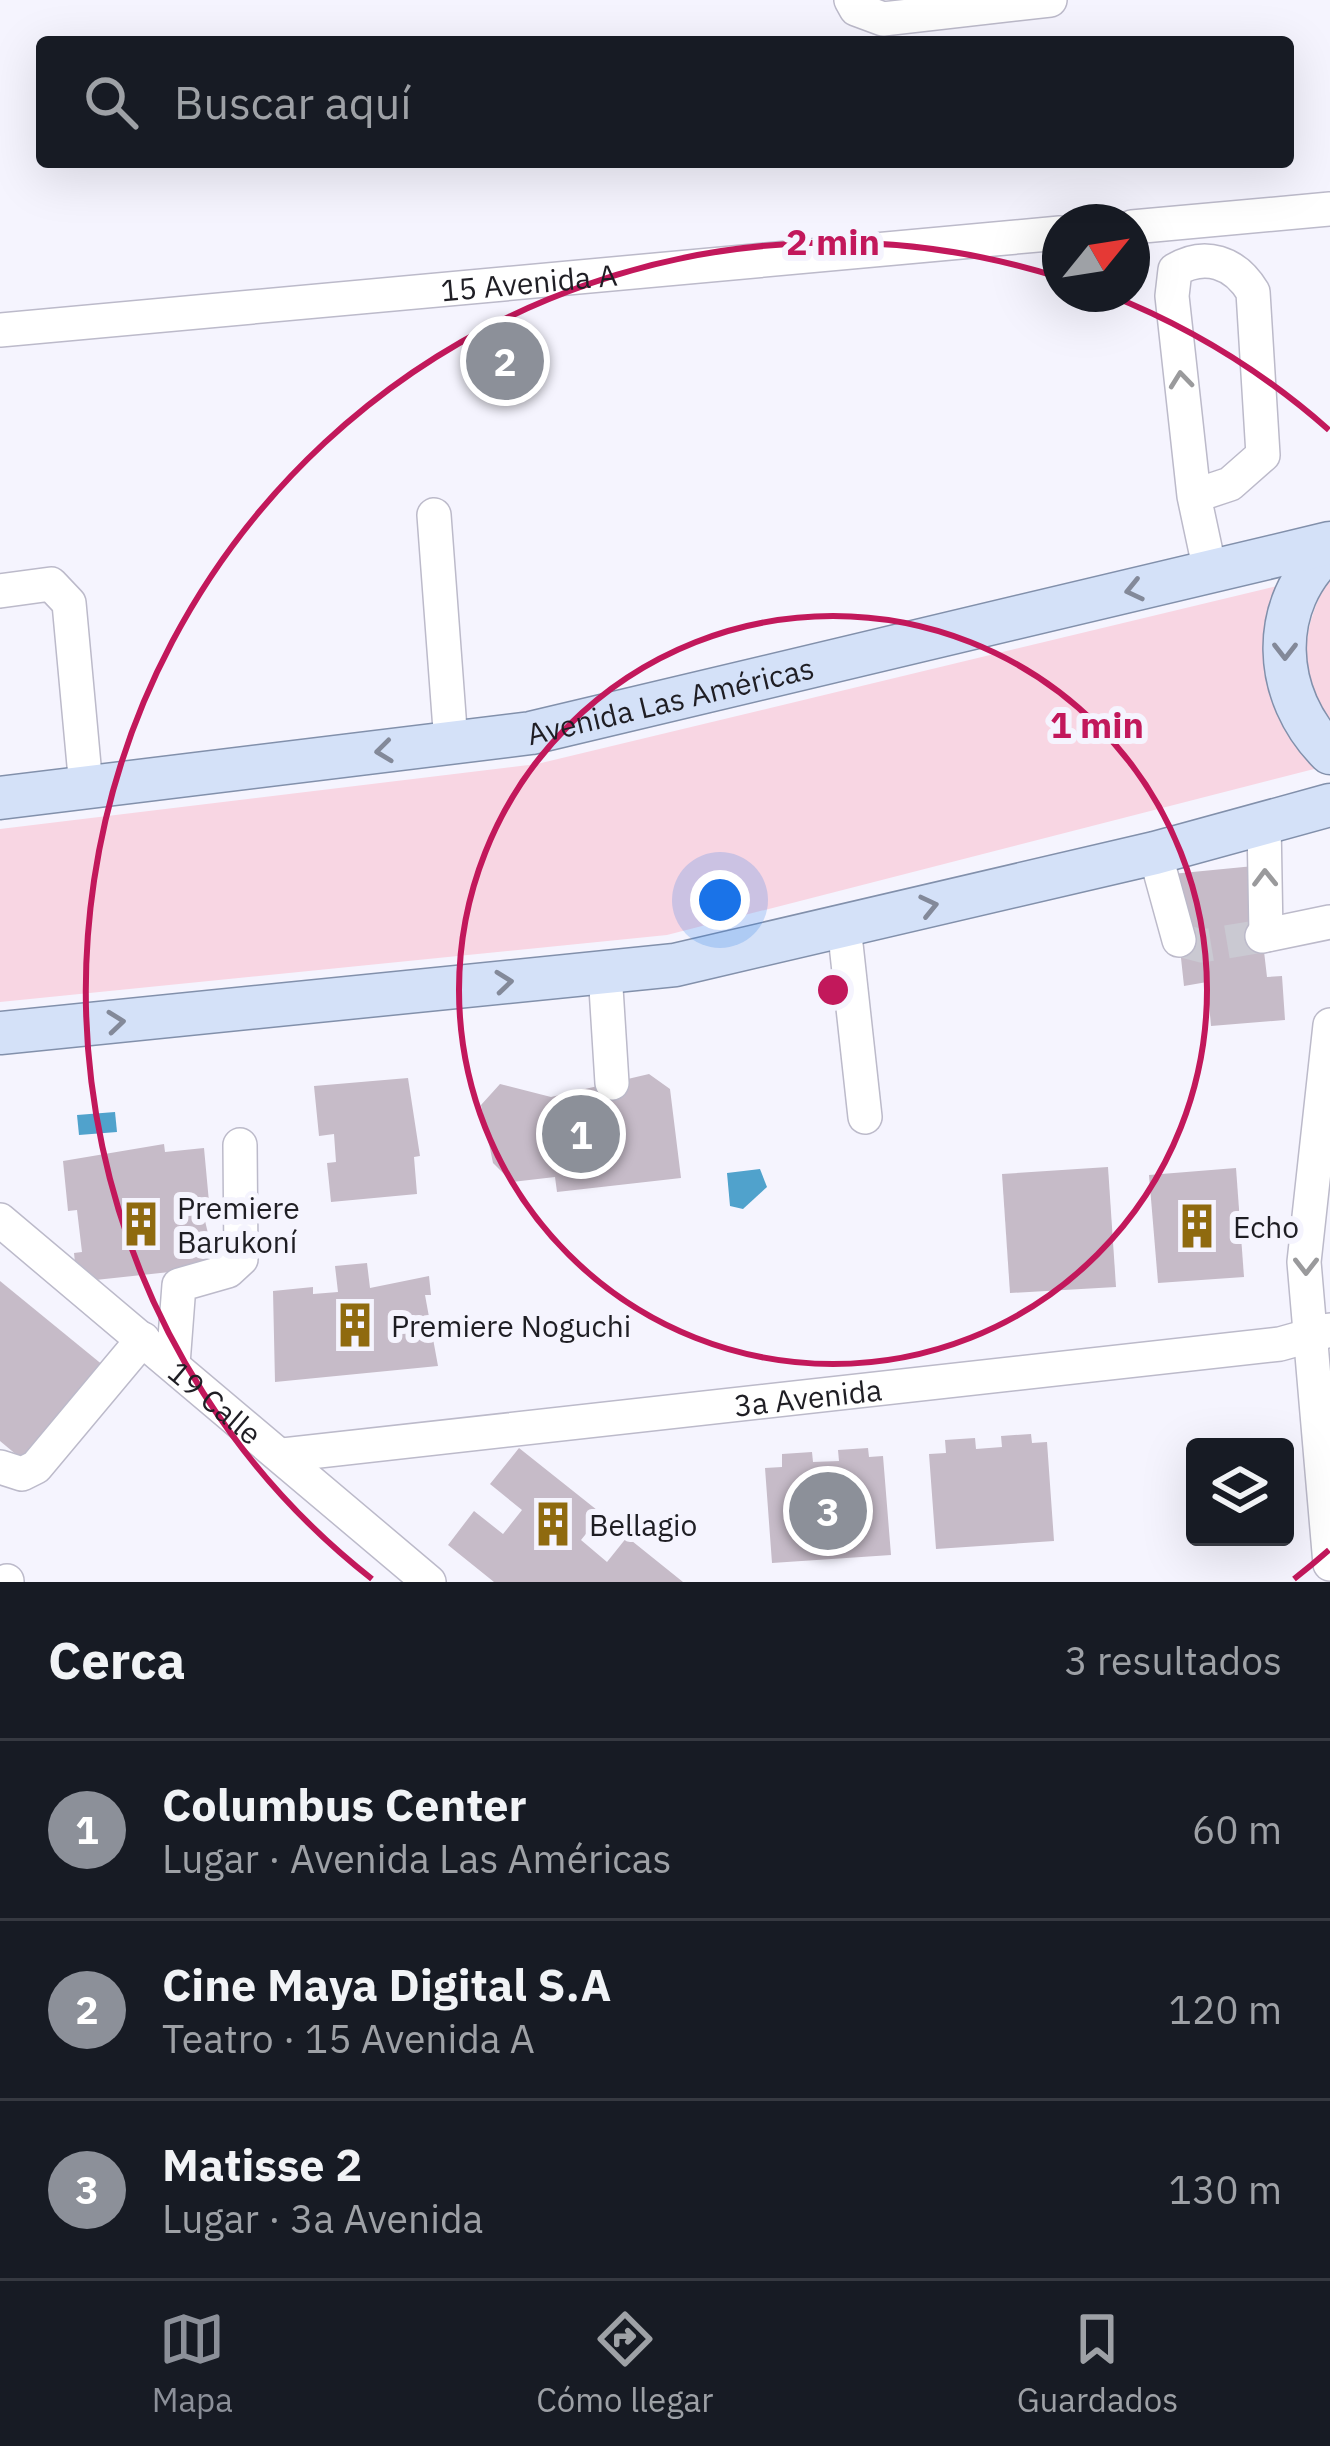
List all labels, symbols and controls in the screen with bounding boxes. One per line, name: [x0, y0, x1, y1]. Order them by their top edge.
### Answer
search box: [36, 36, 1294, 168]
icon: search: [78, 69, 144, 135]
text: Buscar aquí: [174, 73, 412, 131]
north arrow: [1042, 204, 1150, 312]
text: 2 min: [786, 218, 880, 265]
street label: 15 Avenida A: [439, 254, 619, 309]
pin: 2: [466, 316, 544, 406]
one-way arrow: [1169, 370, 1194, 389]
one-way arrow: [1125, 576, 1145, 601]
one-way arrow: [1272, 642, 1298, 660]
street label: Avenida Las Américas: [523, 647, 818, 753]
text: 1 min: [1050, 701, 1144, 748]
one-way arrow: [375, 738, 394, 764]
one-way arrow: [1253, 868, 1279, 887]
your location: [690, 870, 750, 930]
one-way arrow: [918, 895, 938, 920]
centre of rings: [812, 969, 854, 1011]
one-way arrow: [495, 970, 514, 996]
one-way arrow: [107, 1010, 126, 1035]
pin: 1: [542, 1089, 620, 1179]
place label: Premiere Barukoní: [177, 1188, 300, 1261]
building icon: Premiere Barukoní: [116, 1199, 166, 1249]
building icon: Echo: [1172, 1201, 1222, 1251]
place label: Echo: [1233, 1207, 1299, 1246]
one-way arrow: [1293, 1258, 1319, 1276]
building icon: Premiere Noguchi: [330, 1300, 380, 1350]
place label: Premiere Noguchi: [391, 1306, 631, 1345]
street label: 19 Calle: [161, 1351, 270, 1452]
street label: 3a Avenida: [732, 1369, 884, 1424]
map controls: [1186, 1438, 1294, 1546]
button: layers: [1186, 1438, 1294, 1546]
pin: 3: [789, 1466, 867, 1556]
building icon: Bellagio: [528, 1499, 578, 1549]
place label: Bellagio: [589, 1505, 697, 1544]
text: Cerca: [48, 1627, 186, 1693]
text: 3 resultados: [1064, 1635, 1282, 1686]
text: Columbus Center: [162, 1775, 527, 1833]
text: 1: [75, 1804, 99, 1855]
text: 60 m: [1192, 1804, 1282, 1855]
text: Lugar · Avenida Las Américas: [162, 1833, 672, 1884]
text: Cine Maya Digital S.A: [162, 1955, 611, 2013]
text: 2: [75, 1984, 99, 2035]
text: 120 m: [1169, 1984, 1282, 2035]
text: Teatro · 15 Avenida A: [162, 2013, 535, 2064]
text: Matisse 2: [162, 2135, 362, 2193]
text: 3: [75, 2164, 99, 2215]
text: 130 m: [1169, 2164, 1282, 2215]
text: Lugar · 3a Avenida: [162, 2193, 483, 2244]
tab: Mapa: [152, 2306, 233, 2421]
tab: Cómo llegar: [536, 2306, 713, 2421]
tab: Guardados: [1017, 2306, 1178, 2421]

